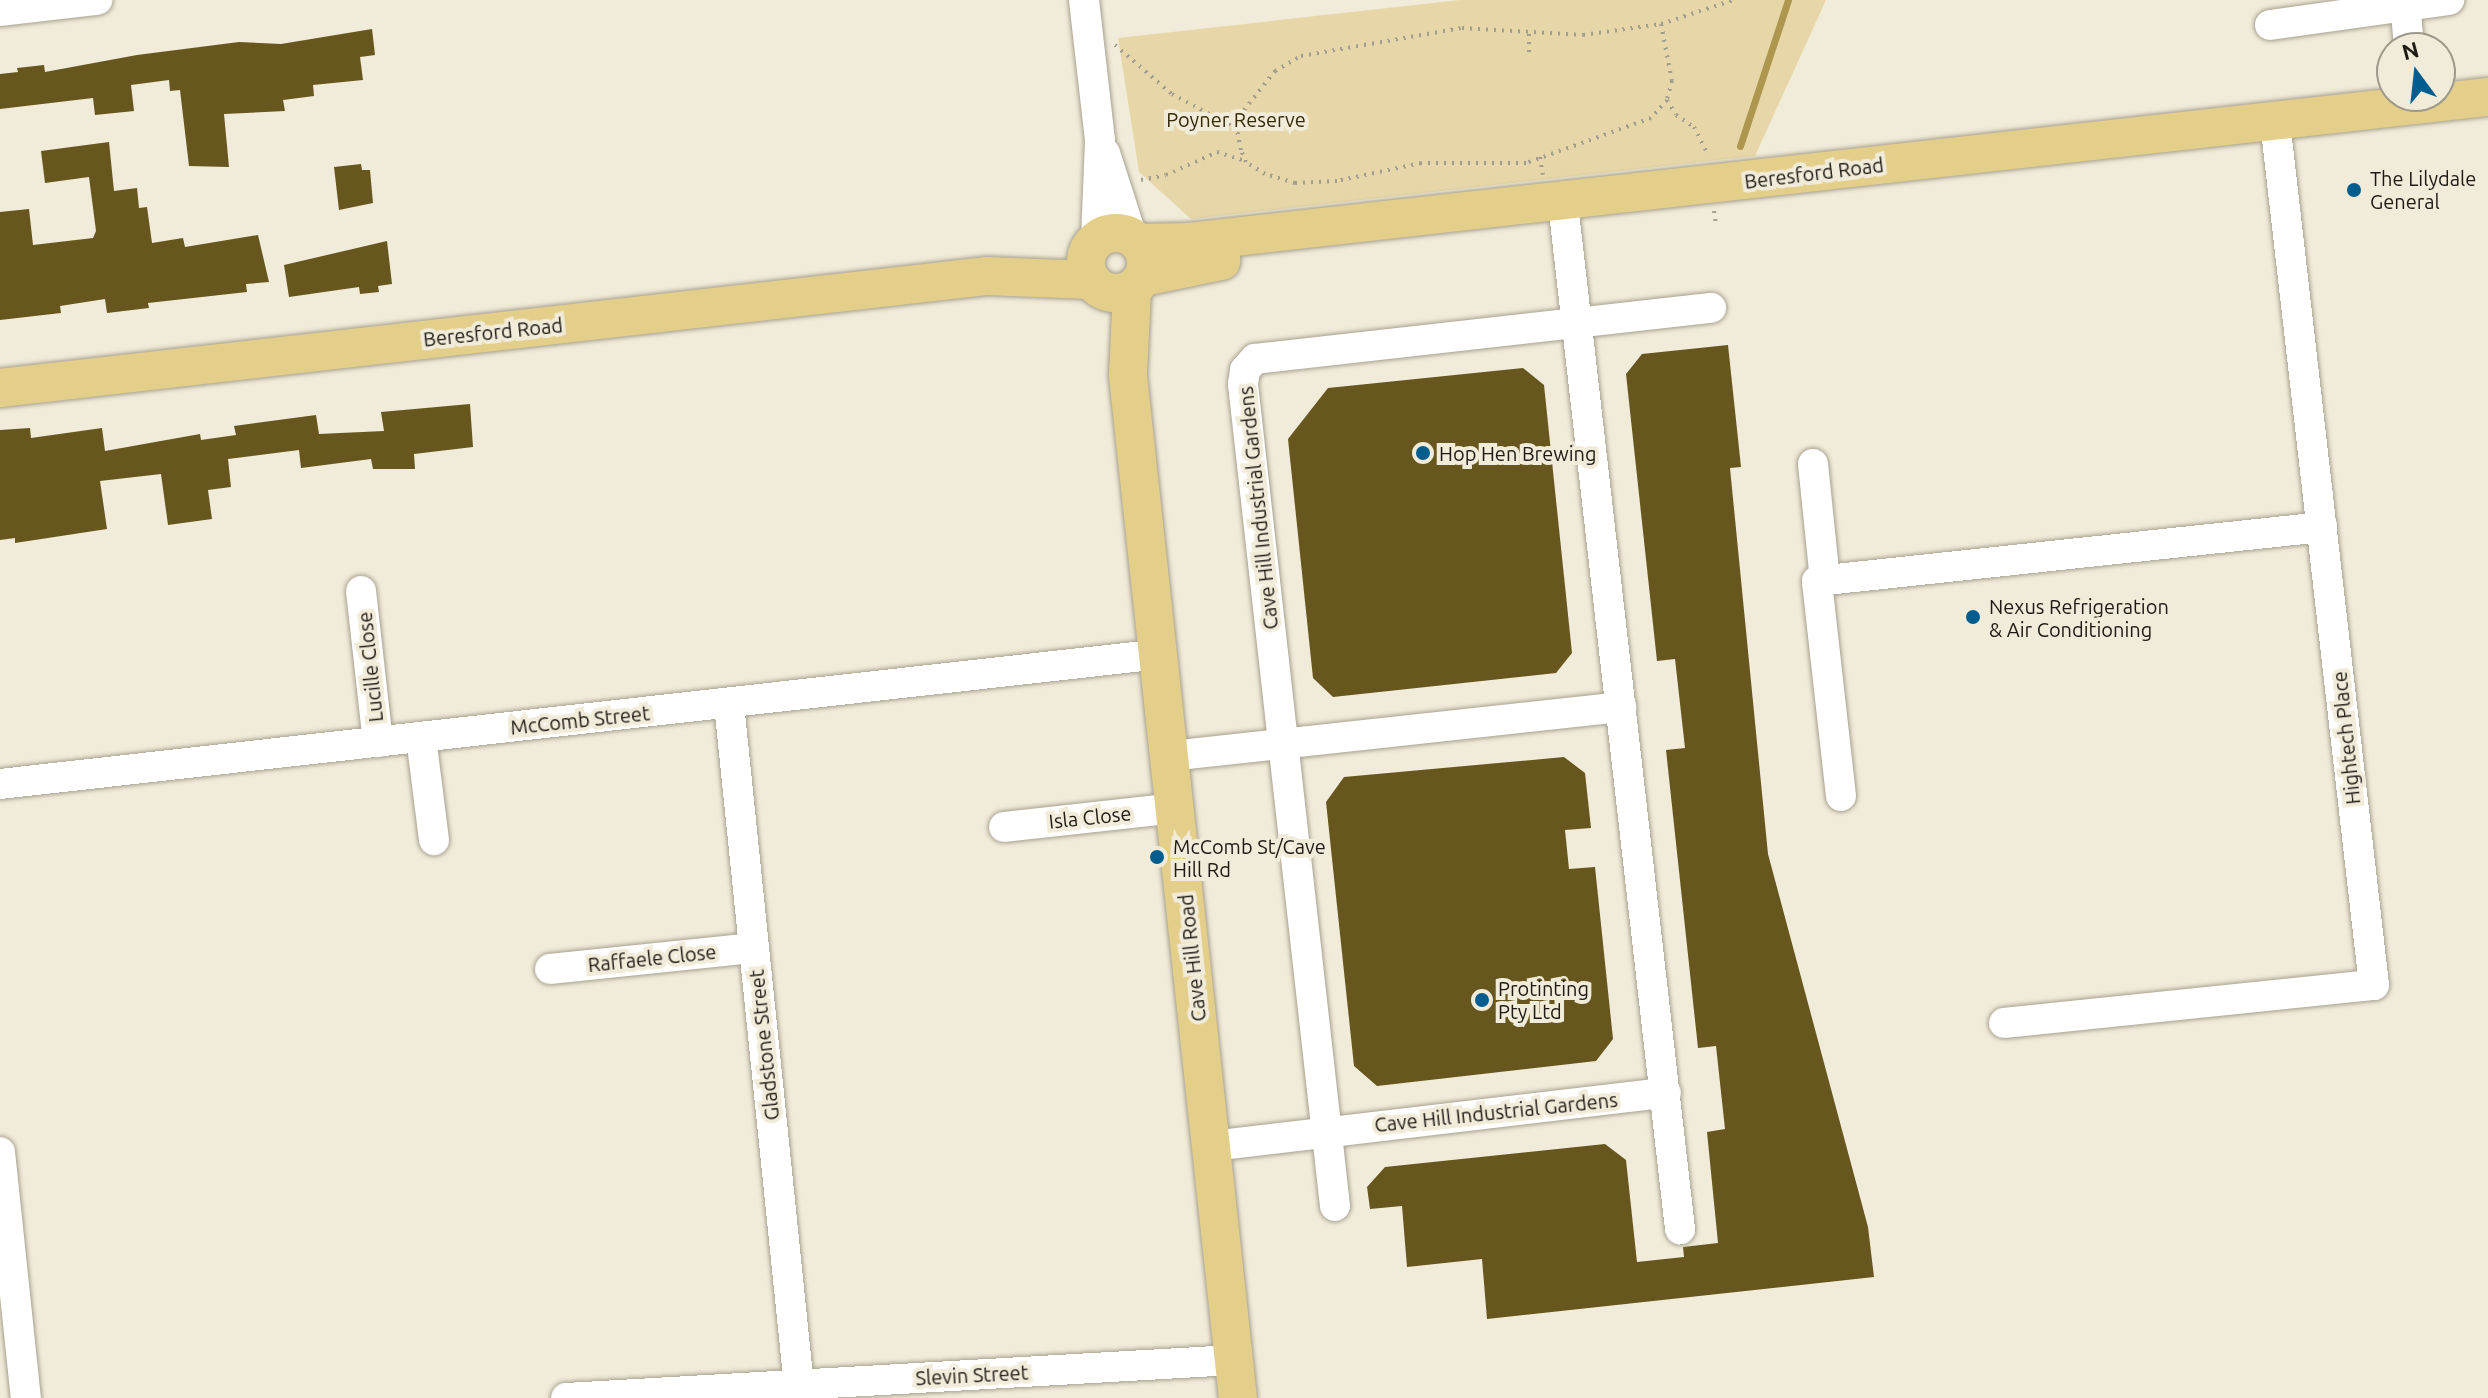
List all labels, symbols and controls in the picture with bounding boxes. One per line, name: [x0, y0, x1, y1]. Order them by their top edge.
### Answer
north arrow: [2376, 32, 2456, 112]
text: N: [2399, 36, 2421, 64]
park label: Poyner Reserve: [1166, 107, 1306, 131]
street label: Beresford Road: [1743, 153, 1885, 193]
place label: The Lilydale General: [2370, 166, 2476, 213]
marker: The Lilydale General: [2345, 181, 2363, 199]
street label: Beresford Road: [422, 313, 564, 351]
street label: Cave Hill Industrial Gardens: [1233, 385, 1283, 631]
place label: Hop Hen Brewing: [1439, 441, 1596, 465]
marker: Hop Hen Brewing: [1414, 444, 1432, 462]
place label: Nexus Refrigeration & Air Conditioning: [1989, 594, 2169, 641]
marker: Nexus Refrigeration & Air Conditioning: [1964, 608, 1982, 626]
street label: Lucille Close: [352, 611, 388, 723]
street label: Hightech Place: [2327, 670, 2365, 806]
street label: McComb Street: [509, 701, 651, 739]
street label: Isla Close: [1048, 801, 1132, 833]
place label: McComb St/Cave Hill Rd: [1173, 834, 1326, 881]
marker: McComb St/Cave Hill Rd: [1148, 848, 1166, 866]
street label: Cave Hill Road: [1173, 893, 1211, 1023]
street label: Raffaele Close: [587, 939, 717, 977]
street label: Gladstone Street: [744, 968, 784, 1122]
place label: Protinting Pty Ltd: [1498, 976, 1589, 1023]
marker: Protinting Pty Ltd: [1473, 991, 1491, 1009]
street label: Cave Hill Industrial Gardens: [1373, 1087, 1619, 1137]
street label: Slevin Street: [915, 1360, 1029, 1390]

